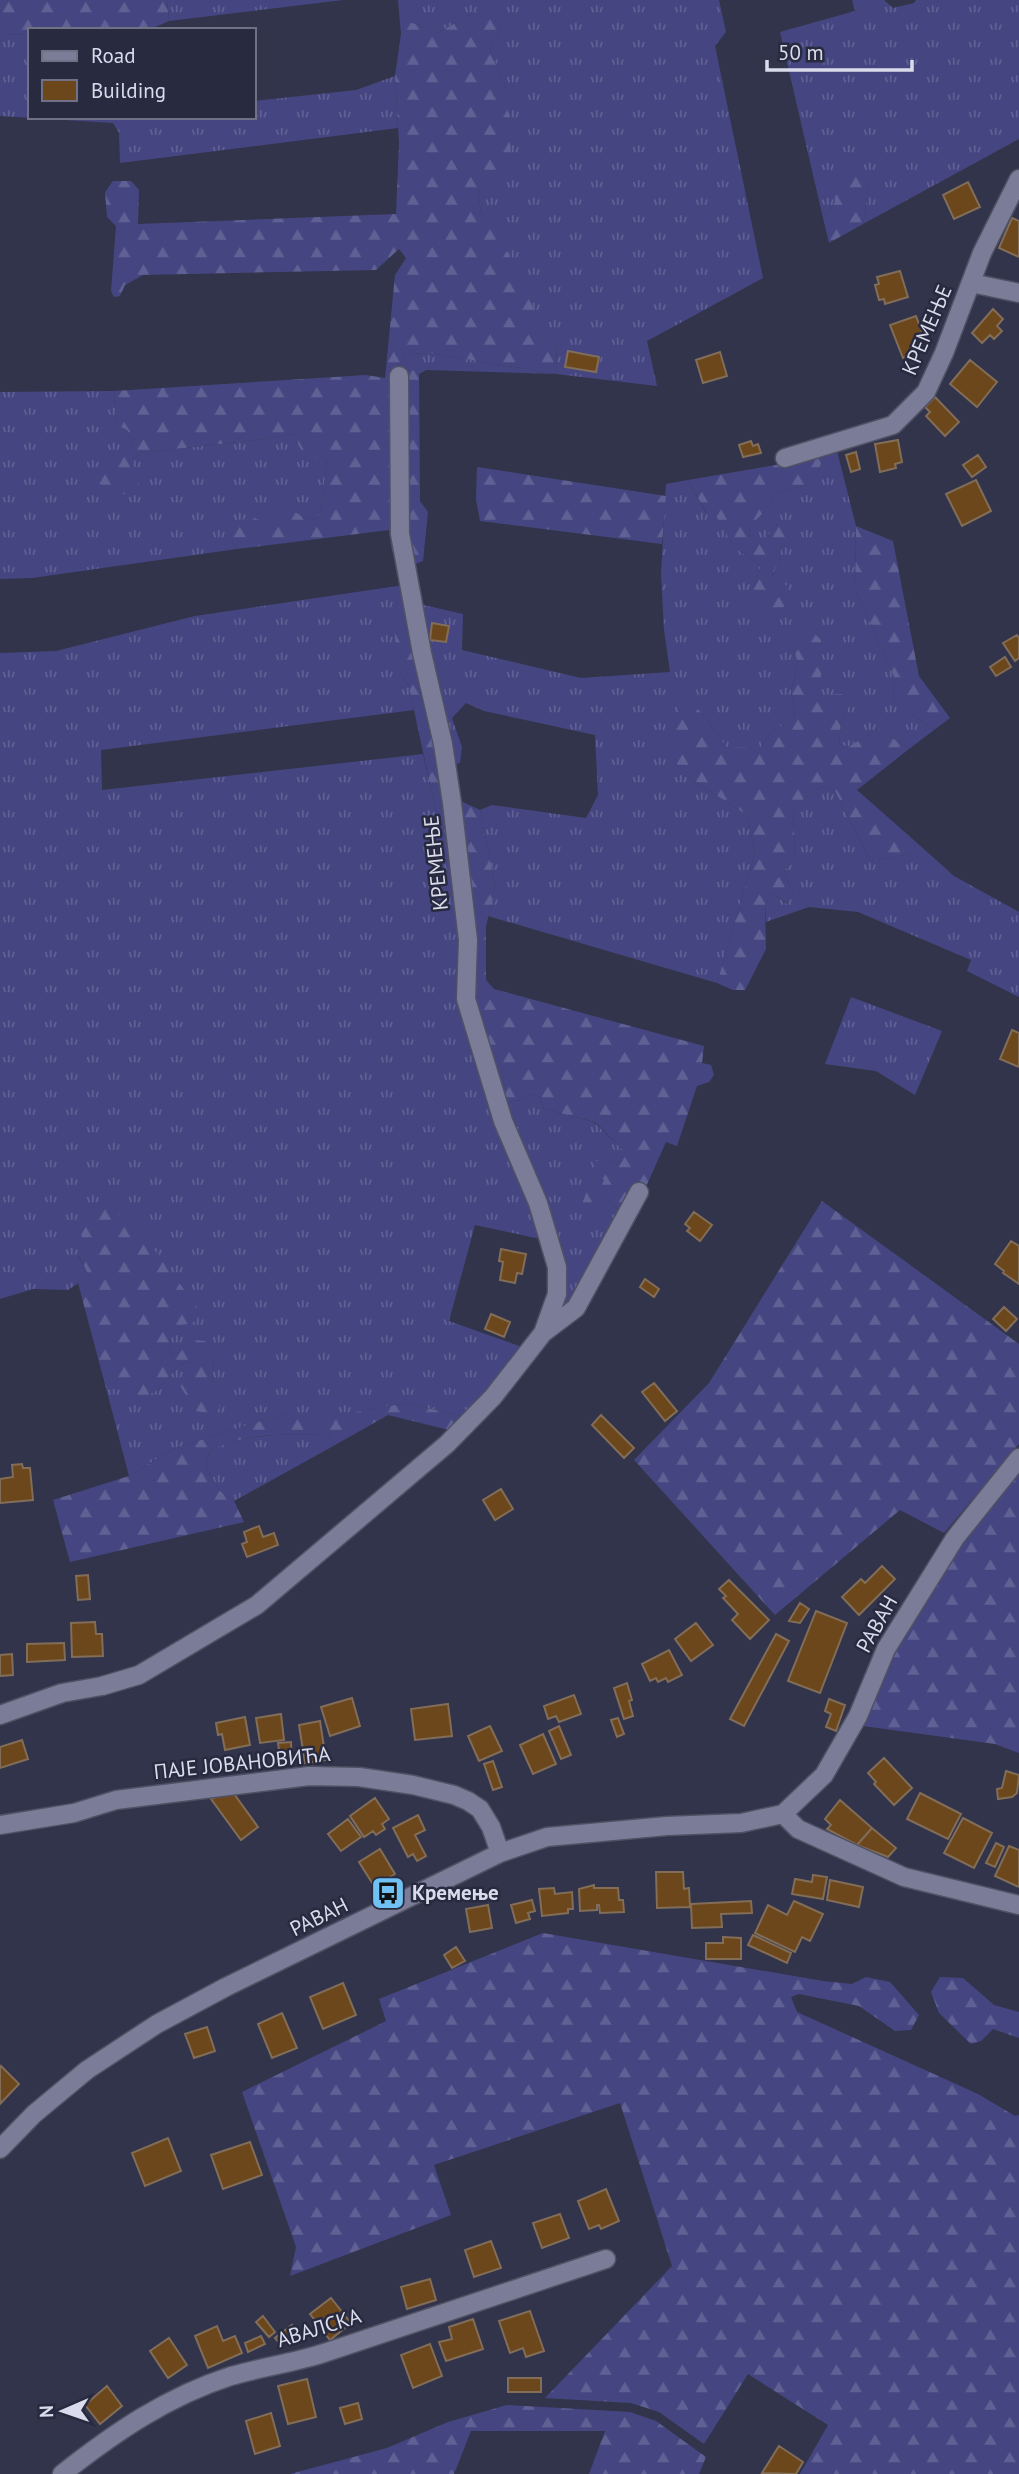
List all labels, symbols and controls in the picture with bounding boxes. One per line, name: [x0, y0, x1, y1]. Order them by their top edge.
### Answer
legend: [28, 28, 256, 119]
scale bar: [767, 28, 912, 72]
text: 50 m: [778, 39, 824, 66]
text: Road: [91, 42, 135, 69]
text: Building: [91, 77, 166, 104]
street label: КРЕМЕЊЕ: [895, 281, 958, 379]
street label: КРЕМЕЊЕ: [417, 814, 454, 912]
street label: РАВАН: [850, 1590, 903, 1657]
street label: ПАЈЕ ЈОВАНОВИЋА: [152, 1740, 332, 1785]
bus stop icon: Кремење: [369, 1874, 407, 1912]
place label: Кремење: [412, 1879, 499, 1906]
street label: РАВАН: [285, 1891, 352, 1942]
street label: АВАЛСКА: [273, 2302, 365, 2353]
north arrow: [28, 2376, 98, 2446]
text: N: [34, 2405, 58, 2418]

